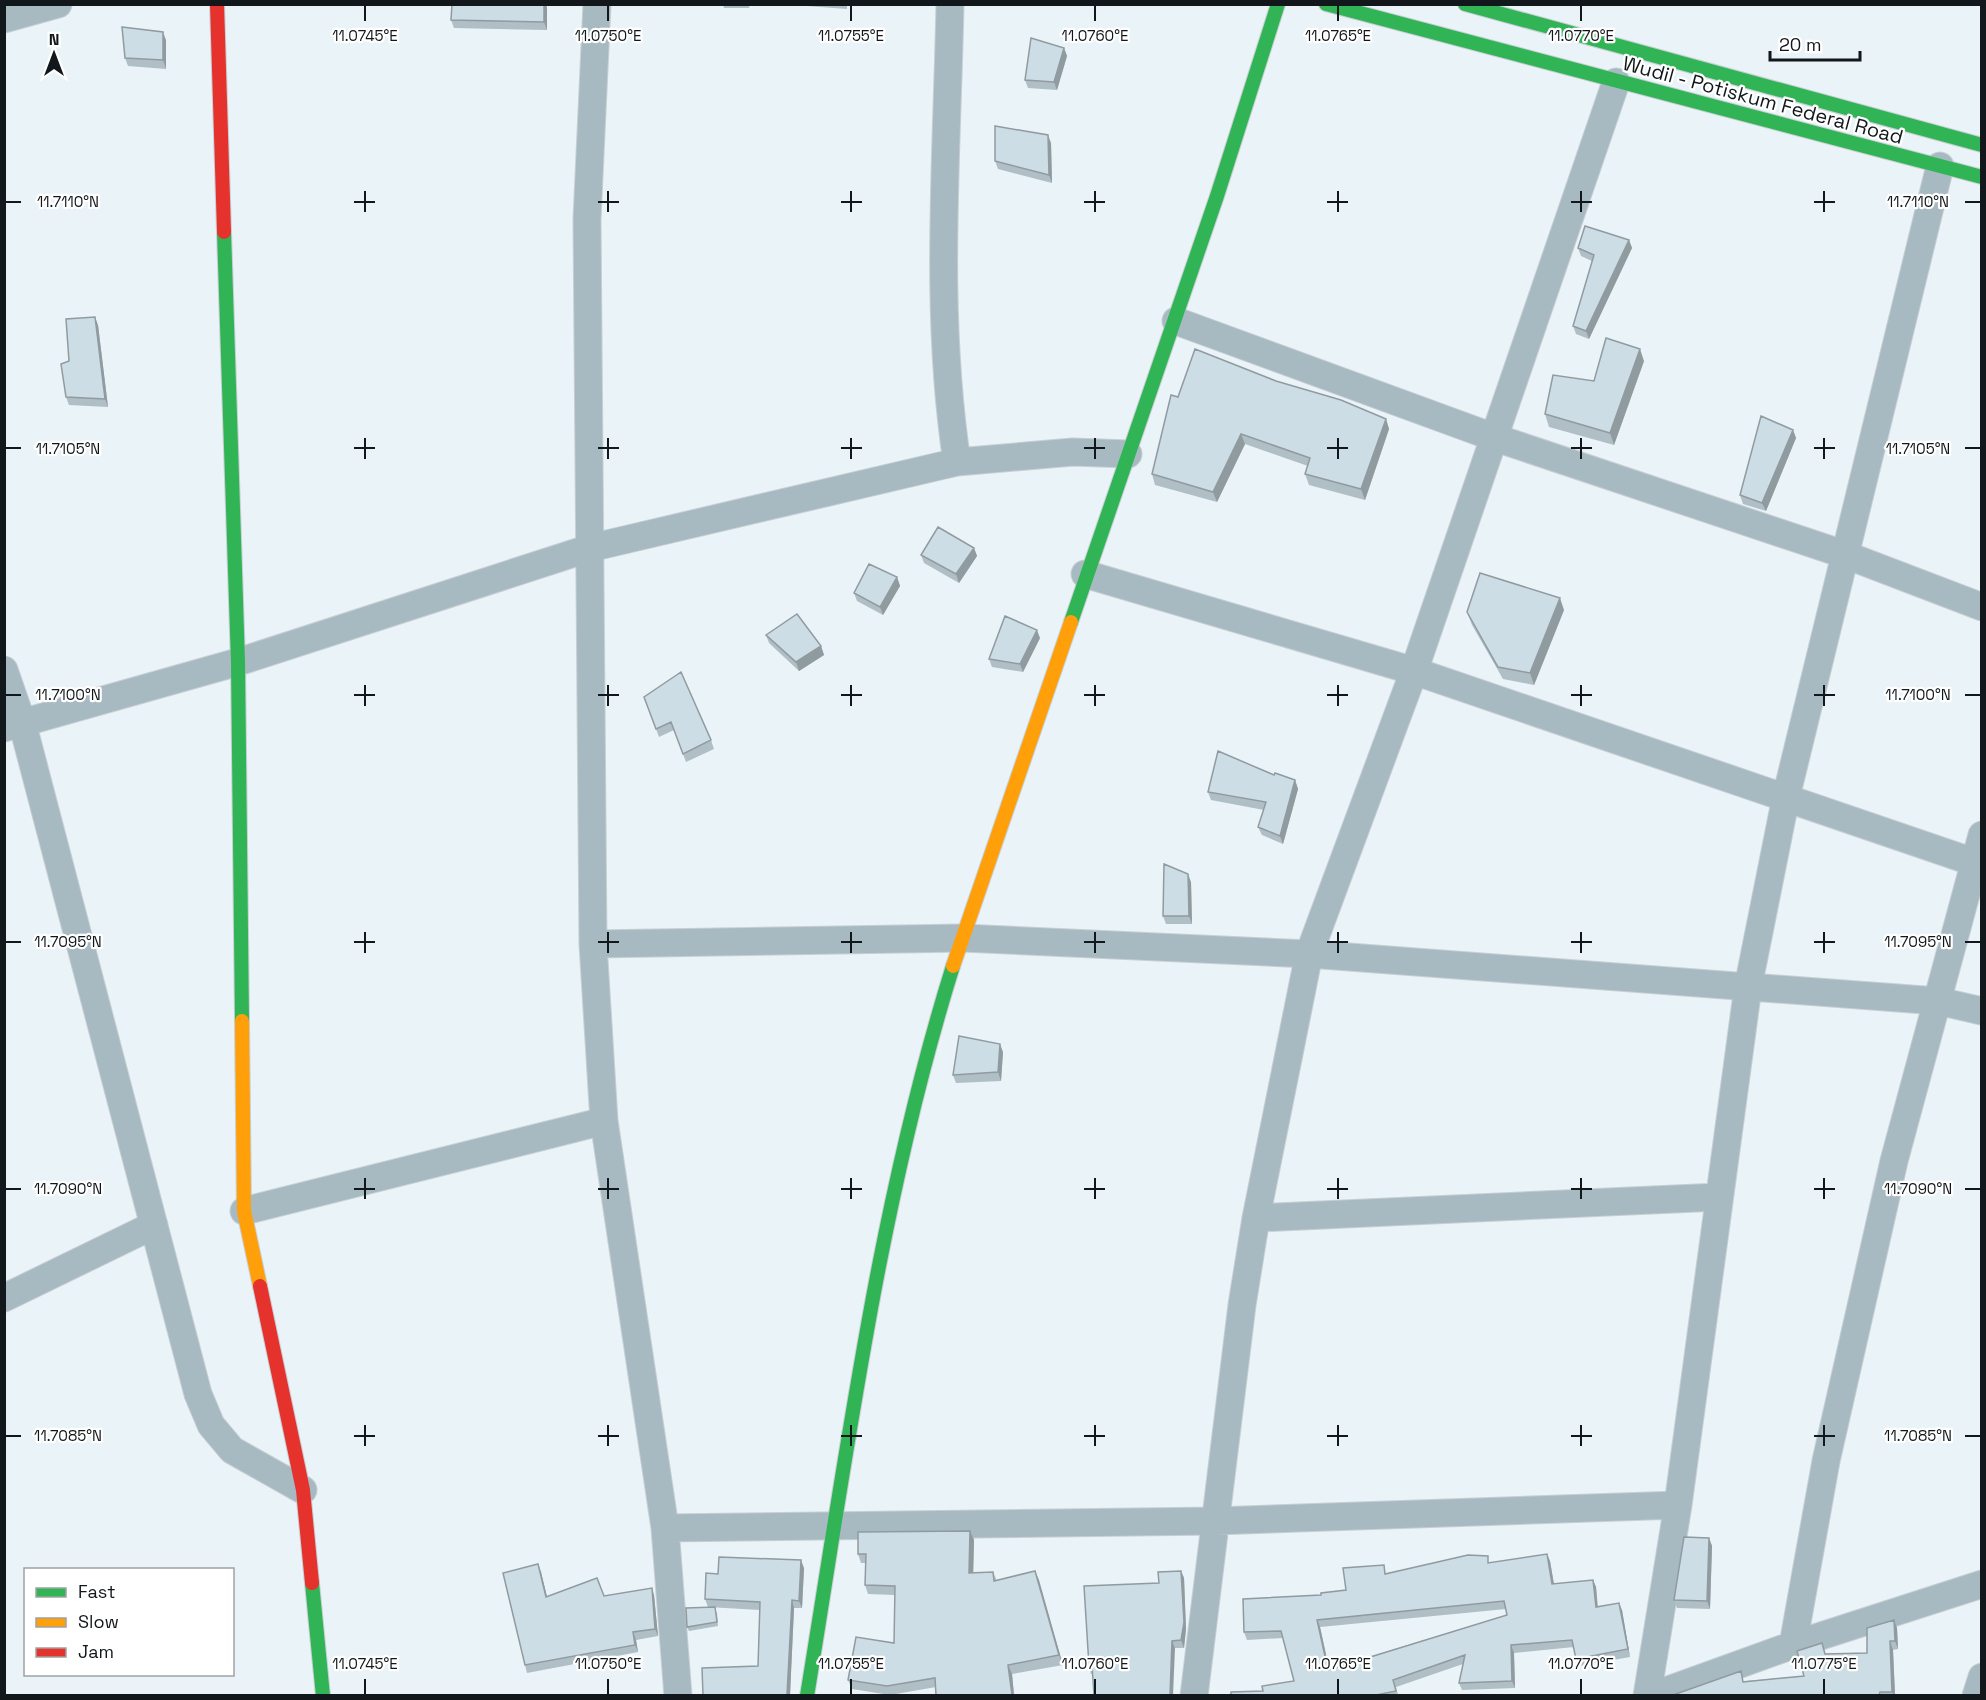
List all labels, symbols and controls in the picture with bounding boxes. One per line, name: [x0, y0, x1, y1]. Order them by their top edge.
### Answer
north arrow: [24, 24, 84, 84]
scale bar: [1770, 24, 1860, 62]
text: 11.0745°E: [332, 26, 398, 45]
text: 11.0750°E: [575, 26, 641, 45]
text: 11.0755°E: [818, 26, 884, 45]
text: 11.0760°E: [1062, 26, 1128, 45]
text: 11.0765°E: [1305, 26, 1371, 45]
text: 11.0770°E: [1548, 26, 1614, 45]
text: N: [49, 29, 59, 50]
text: 20 m: [1779, 33, 1822, 56]
street label: Wudil - Potiskum Federal Road: [1620, 50, 1906, 150]
text: 11.7110°N: [37, 192, 99, 211]
text: 11.7110°N: [1887, 192, 1949, 211]
text: 11.7105°N: [36, 439, 100, 458]
text: 11.7105°N: [1886, 439, 1950, 458]
text: 11.7100°N: [35, 685, 101, 704]
text: 11.7100°N: [1885, 685, 1951, 704]
text: 11.7095°N: [34, 932, 102, 951]
text: 11.7095°N: [1884, 932, 1952, 951]
text: 11.7090°N: [34, 1179, 102, 1198]
text: 11.7090°N: [1884, 1179, 1952, 1198]
text: 11.7085°N: [34, 1426, 102, 1445]
text: 11.7085°N: [1884, 1426, 1952, 1445]
legend: [24, 1568, 234, 1676]
text: Fast: [78, 1580, 115, 1603]
text: Slow: [78, 1610, 119, 1633]
text: Jam: [78, 1640, 114, 1663]
text: 11.0745°E: [332, 1654, 398, 1673]
text: 11.0750°E: [575, 1654, 641, 1673]
text: 11.0755°E: [818, 1654, 884, 1673]
text: 11.0760°E: [1062, 1654, 1128, 1673]
text: 11.0765°E: [1305, 1654, 1371, 1673]
text: 11.0770°E: [1548, 1654, 1614, 1673]
text: 11.0775°E: [1791, 1654, 1857, 1673]

